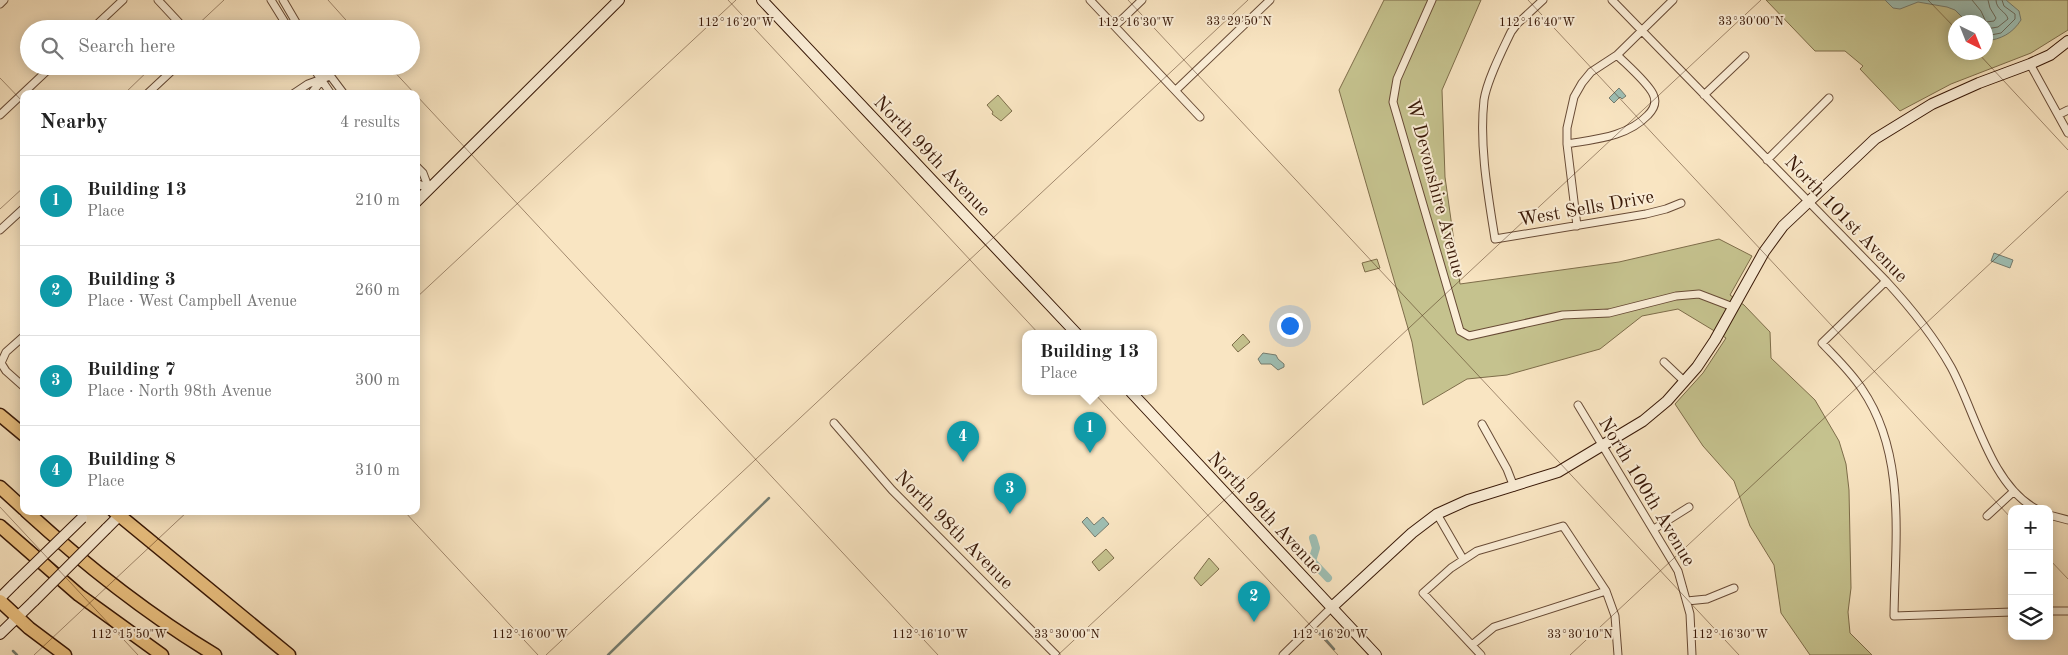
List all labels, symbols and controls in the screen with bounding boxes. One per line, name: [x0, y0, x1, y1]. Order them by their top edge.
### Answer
text: 33°29'50"N: [1206, 15, 1272, 28]
north arrow: [1948, 15, 1993, 60]
text: 33°30'00"N: [1718, 16, 1784, 28]
text: 112°16'20"W: [698, 17, 774, 29]
text: 112°16'30"W: [1098, 17, 1174, 29]
text: 112°16'40"W: [1499, 17, 1575, 29]
search box: [20, 20, 420, 75]
icon: search: [38, 34, 66, 62]
text: Search here: [78, 38, 175, 57]
street label: North 99th Avenue: [869, 93, 993, 220]
street label: W Devonshire Avenue: [1402, 97, 1468, 280]
text: Nearby: [40, 112, 108, 133]
text: 4 results: [340, 115, 400, 131]
street label: North 101st Avenue: [1780, 153, 1910, 287]
text: Building 13: [87, 181, 187, 200]
street label: West Sells Drive: [1517, 188, 1656, 231]
text: 1: [51, 193, 61, 209]
text: 210 m: [355, 193, 400, 209]
text: Place: [87, 204, 124, 220]
text: Building 3: [87, 271, 176, 290]
text: 2: [51, 283, 61, 299]
text: 260 m: [355, 283, 400, 299]
text: Place · West Campbell Avenue: [87, 294, 297, 310]
your location: [1277, 313, 1303, 339]
popup: [1022, 330, 1157, 395]
text: Building 13: [1040, 343, 1139, 362]
text: Building 7: [87, 361, 176, 380]
text: Place: [1040, 366, 1077, 382]
text: 3: [51, 373, 61, 389]
text: 300 m: [355, 373, 400, 389]
text: Place · North 98th Avenue: [87, 384, 272, 400]
pin: 1: [1074, 412, 1106, 453]
street label: North 100th Avenue: [1594, 415, 1698, 570]
pin: 4: [947, 421, 979, 462]
street label: North 99th Avenue: [1203, 449, 1325, 578]
text: Building 8: [87, 451, 176, 470]
text: 4: [51, 463, 61, 479]
text: 310 m: [355, 463, 400, 479]
street label: North 98th Avenue: [890, 468, 1016, 594]
pin: 3: [994, 473, 1026, 514]
text: Place: [87, 474, 124, 490]
map controls: [2008, 505, 2053, 640]
button: +: [2008, 505, 2053, 550]
button: −: [2008, 550, 2053, 595]
pin: 2: [1238, 581, 1270, 622]
button: layers: [2008, 595, 2053, 640]
text: 112°15'50"W: [91, 628, 167, 641]
text: 112°16'00"W: [492, 629, 568, 641]
text: 112°16'10"W: [892, 629, 968, 641]
text: 33°30'00"N: [1034, 629, 1100, 641]
text: 112°16'20"W: [1292, 629, 1368, 641]
text: 33°30'10"N: [1547, 629, 1613, 641]
text: 112°16'30"W: [1692, 629, 1768, 641]

